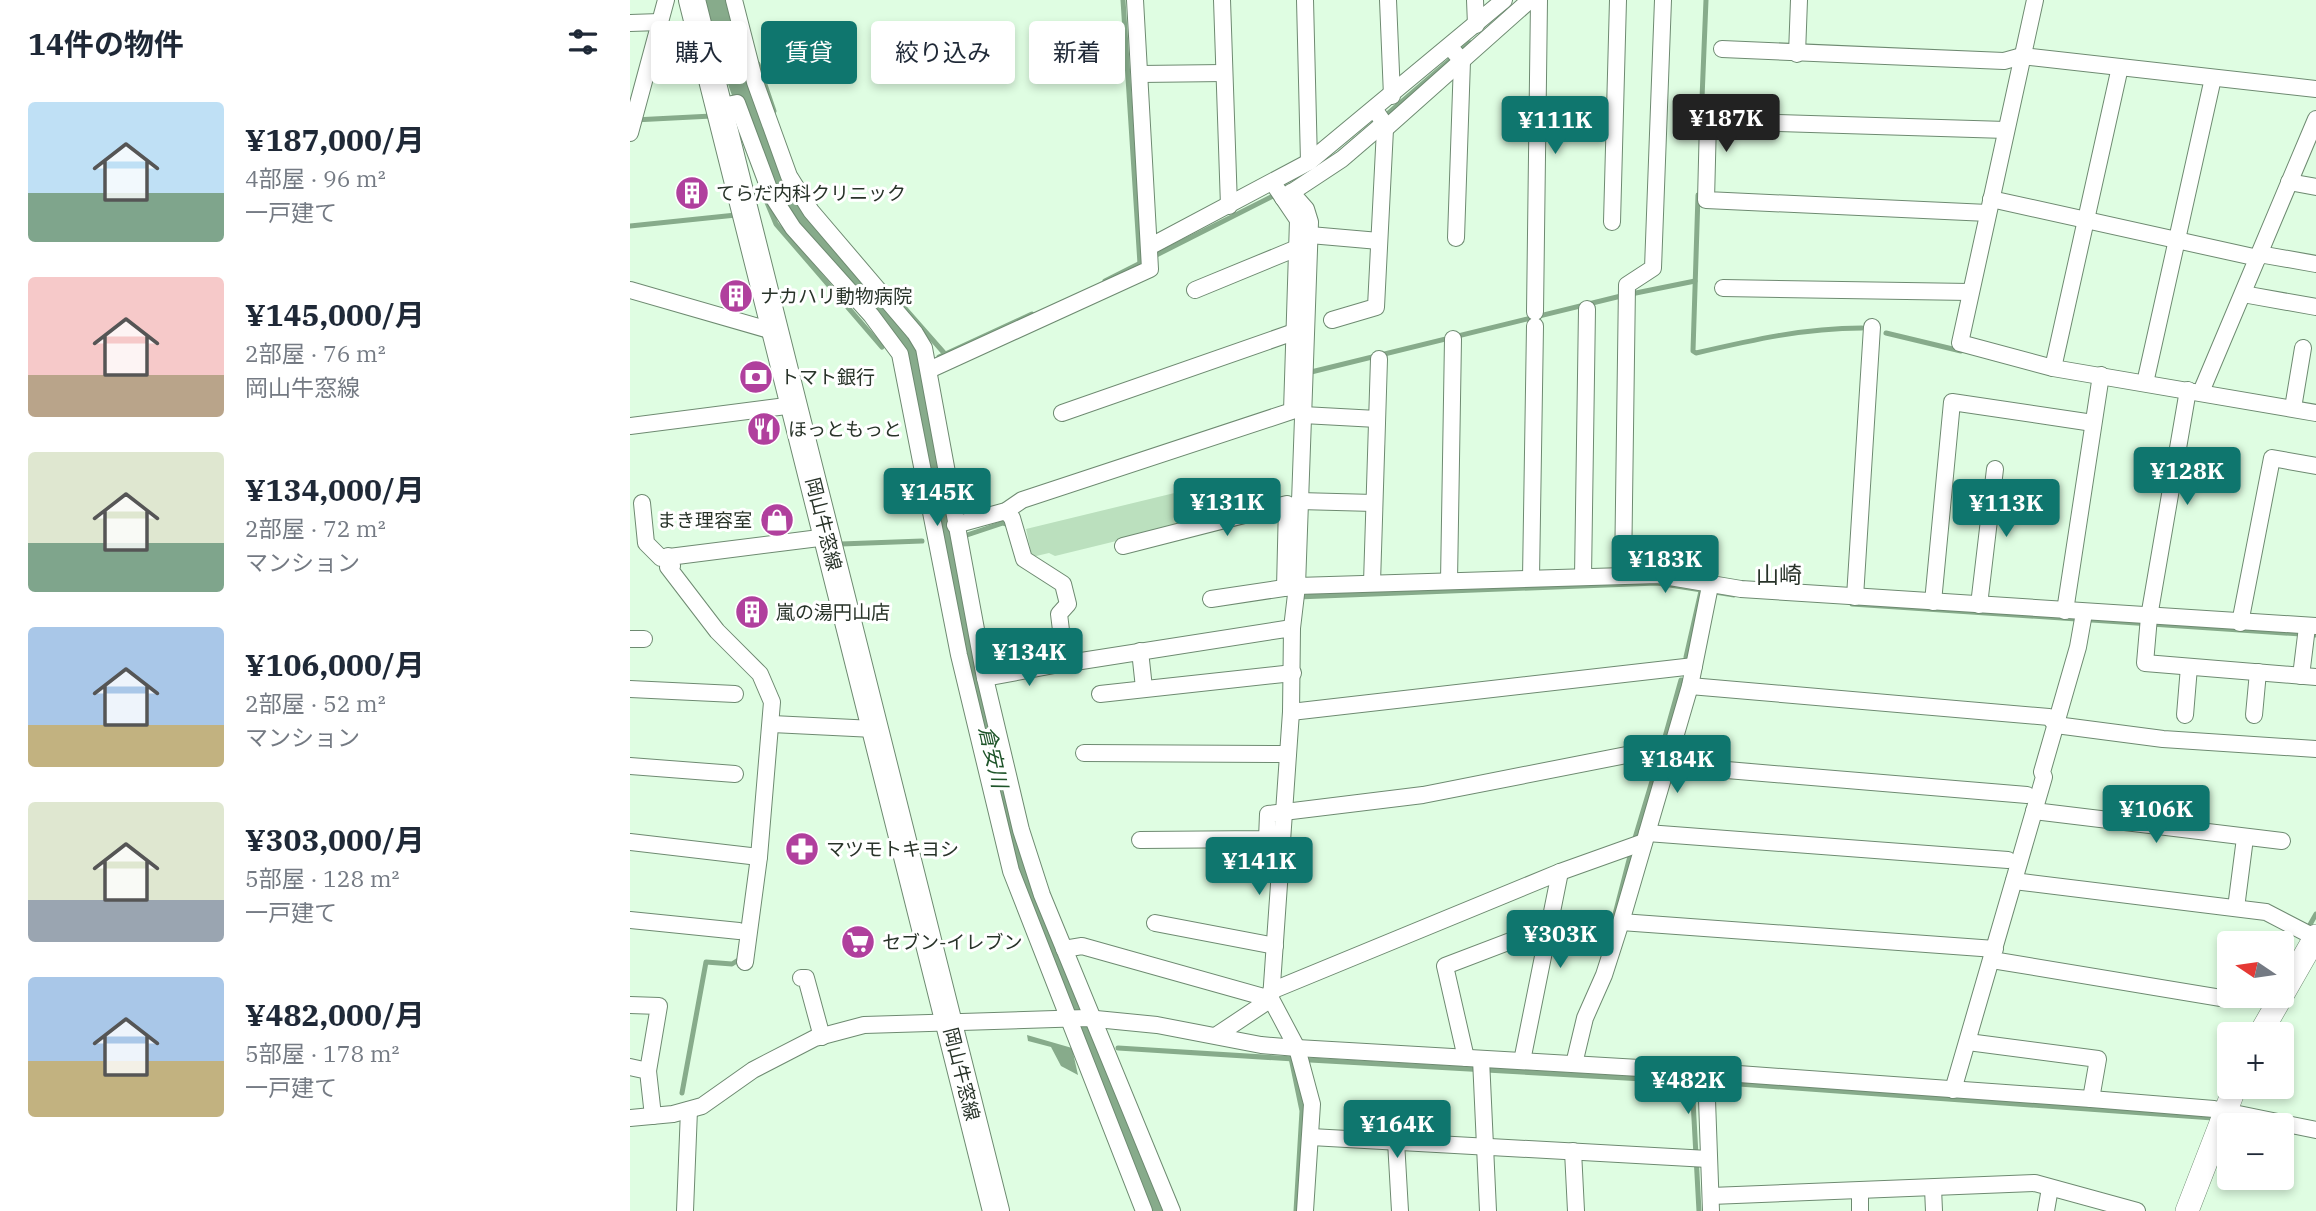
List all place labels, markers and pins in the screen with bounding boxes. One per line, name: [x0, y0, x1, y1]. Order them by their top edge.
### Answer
pin: ¥187K: [1677, 94, 1775, 154]
pin: ¥111K: [1506, 96, 1604, 156]
building icon: てらだ内科クリニック: [673, 174, 711, 212]
place label: てらだ内科クリニック: [716, 181, 906, 205]
building icon: ナカハリ動物病院: [717, 277, 755, 315]
place label: ナカハリ動物病院: [760, 284, 912, 308]
bank icon: トマト銀行: [737, 358, 775, 396]
place label: トマト銀行: [780, 365, 875, 389]
restaurant icon: ほっともっと: [745, 410, 783, 448]
place label: ほっともっと: [788, 417, 902, 441]
pin: ¥128K: [2138, 448, 2236, 507]
pin: ¥145K: [888, 468, 986, 528]
pin: ¥131K: [1178, 478, 1276, 538]
pin: ¥113K: [1957, 480, 2055, 539]
shop icon: まき理容室: [758, 501, 796, 539]
place label: まき理容室: [657, 508, 752, 532]
pin: ¥183K: [1616, 536, 1714, 595]
building icon: 嵐の湯円山店: [733, 593, 771, 631]
place label: 嵐の湯円山店: [776, 600, 890, 624]
pin: ¥134K: [980, 628, 1078, 688]
pin: ¥184K: [1628, 736, 1726, 795]
pin: ¥106K: [2107, 786, 2205, 845]
pharmacy icon: マツモトキヨシ: [783, 830, 821, 868]
place label: マツモトキヨシ: [826, 837, 959, 861]
pin: ¥141K: [1210, 838, 1308, 897]
pin: ¥303K: [1511, 911, 1609, 970]
supermarket icon: セブン-イレブン: [839, 923, 877, 961]
place label: セブン-イレブン: [882, 930, 1022, 954]
pin: ¥482K: [1639, 1056, 1737, 1116]
pin: ¥164K: [1348, 1100, 1446, 1160]

